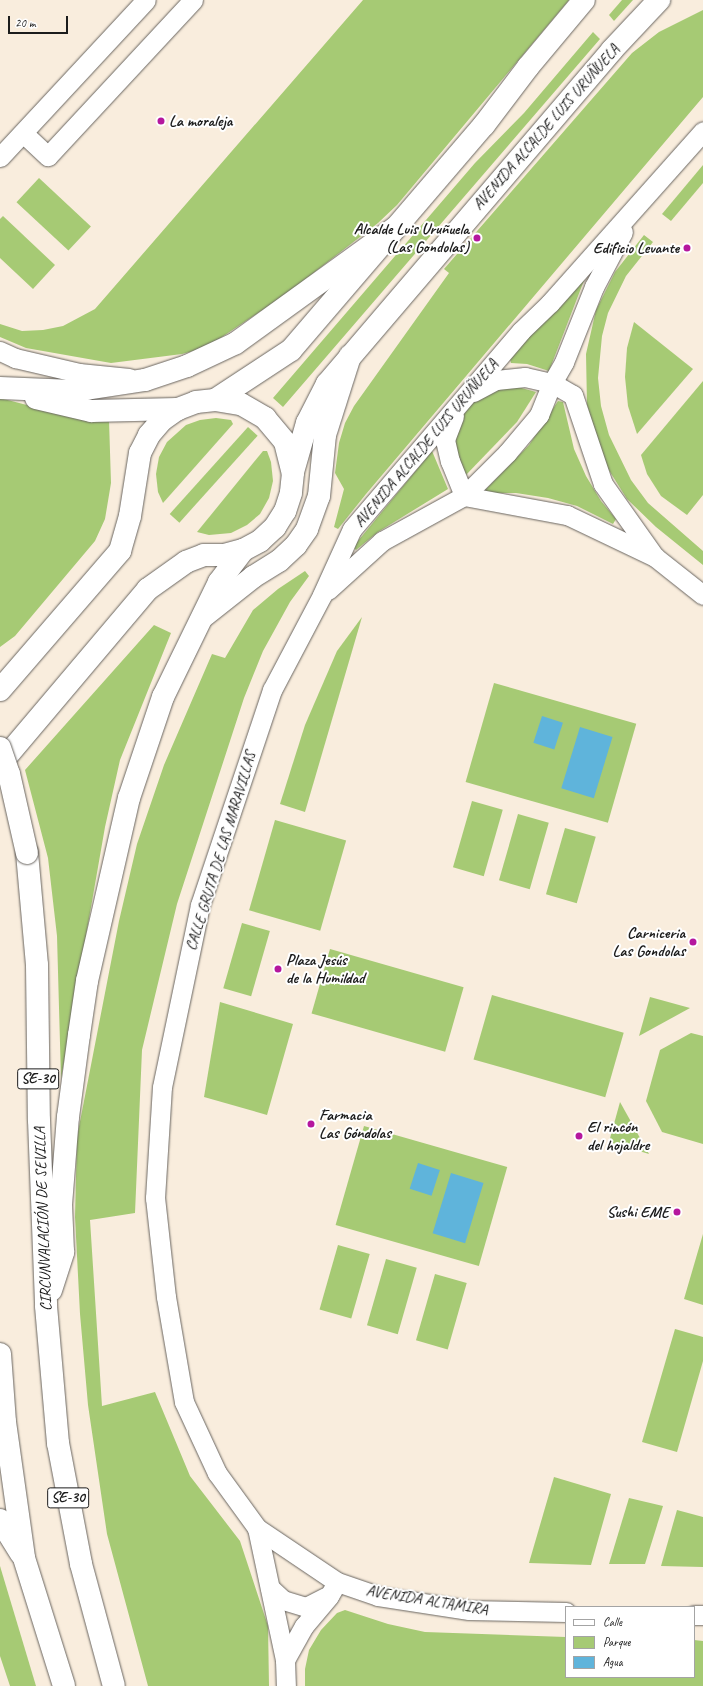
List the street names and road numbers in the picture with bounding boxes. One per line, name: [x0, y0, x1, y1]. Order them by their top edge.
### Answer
street label: AVENIDA ALCALDE LUIS URUÑUELA: [469, 40, 623, 214]
street label: AVENIDA ALCALDE LUIS URUÑUELA: [350, 355, 502, 531]
street label: CALLE GRUTA DE LAS MARAVILLAS: [181, 749, 261, 953]
road number: SE-30: [17, 1066, 59, 1092]
street label: CIRCUNVALACIÓN DE SEVILLA: [30, 1126, 56, 1312]
road number: SE-30: [47, 1485, 89, 1511]
street label: AVENIDA ALTAMIRA: [365, 1581, 489, 1619]

